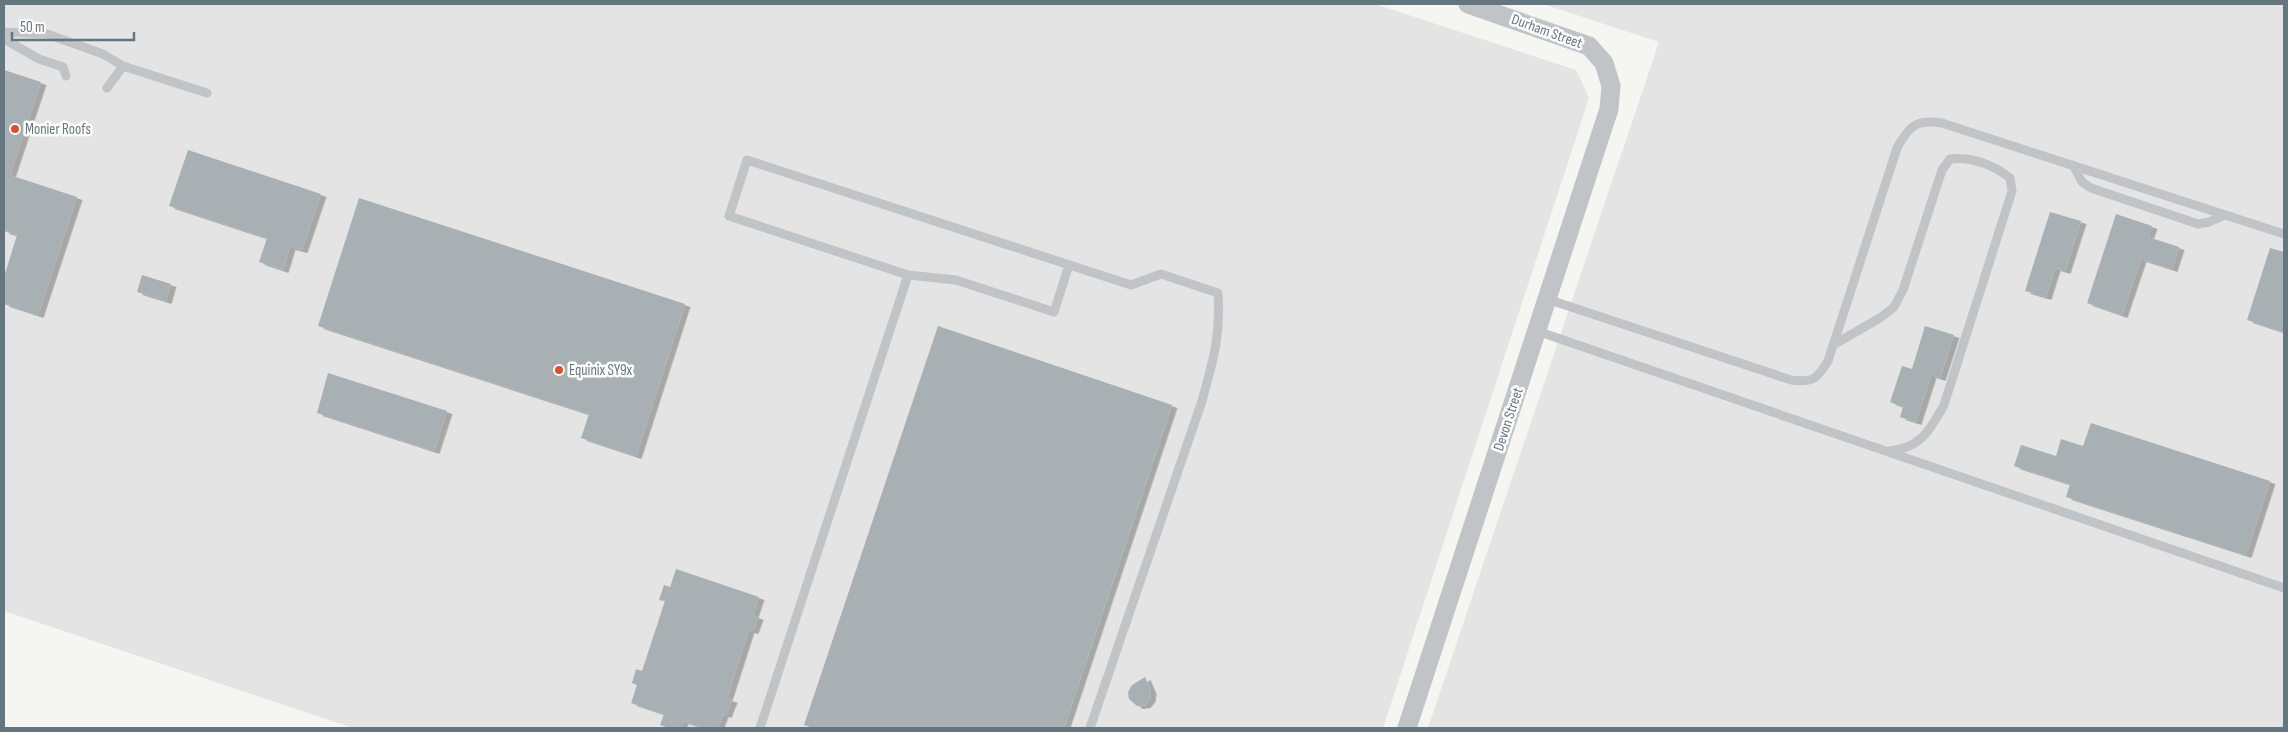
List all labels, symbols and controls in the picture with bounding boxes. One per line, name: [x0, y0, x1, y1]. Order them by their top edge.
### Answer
scale bar: [12, 10, 135, 42]
street label: Durham Street: [1509, 10, 1585, 53]
text: 50 m: [20, 18, 45, 37]
place label: Monier Roofs: [25, 120, 91, 139]
marker: Monier Roofs: [9, 123, 21, 135]
place label: Equinix SY9x: [569, 361, 633, 380]
marker: Equinix SY9x: [553, 364, 565, 376]
street label: Devon Street: [1489, 385, 1528, 453]

